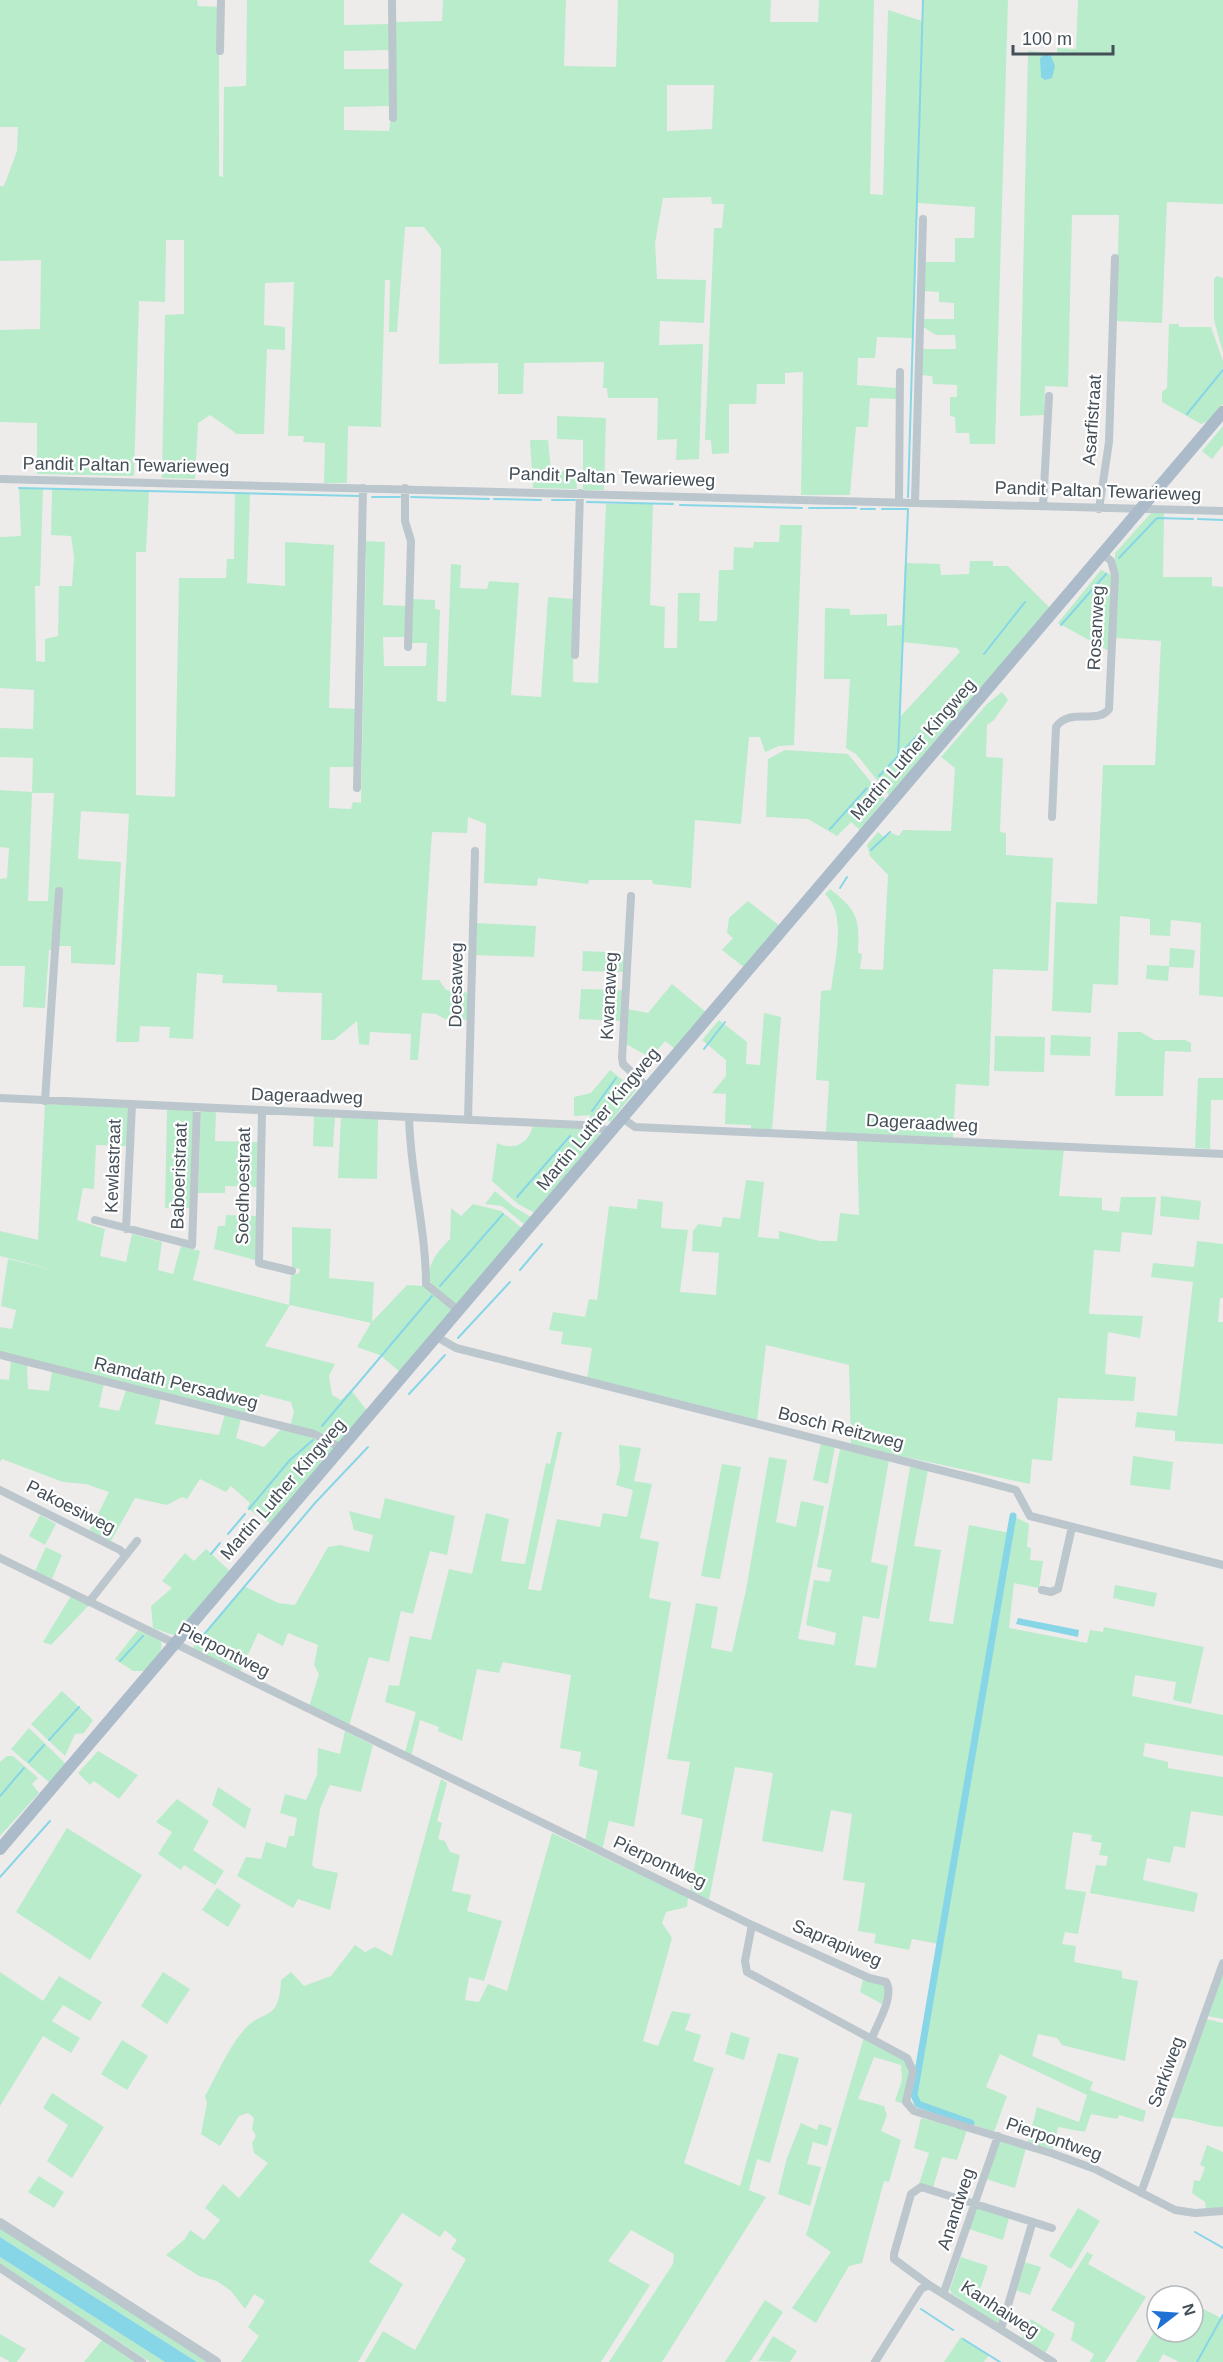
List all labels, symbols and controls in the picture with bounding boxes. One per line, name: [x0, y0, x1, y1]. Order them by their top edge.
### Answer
scale bar: [1013, 18, 1114, 56]
text: 100 m: [1022, 29, 1072, 49]
street label: Asarfistraat: [1079, 374, 1105, 466]
street label: Pandit Paltan Tewarieweg: [22, 453, 230, 477]
street label: Pandit Paltan Tewarieweg: [508, 463, 716, 491]
street label: Pandit Paltan Tewarieweg: [994, 477, 1202, 505]
street label: Rosanweg: [1084, 585, 1108, 671]
street label: Martin Luther Kingweg: [846, 674, 980, 824]
street label: Doesaweg: [445, 942, 467, 1028]
street label: Kwanaweg: [597, 952, 621, 1040]
street label: Martin Luther Kingweg: [532, 1044, 664, 1194]
street label: Dageraadweg: [251, 1084, 363, 1108]
street label: Dageraadweg: [866, 1110, 978, 1136]
street label: Kewlastraat: [101, 1119, 125, 1213]
street label: Baboeristraat: [167, 1122, 191, 1230]
street label: Soedhoestraat: [232, 1127, 254, 1245]
street label: Ramdath Persadweg: [92, 1353, 260, 1413]
street label: Bosch Reitzweg: [776, 1403, 906, 1453]
street label: Martin Luther Kingweg: [216, 1414, 350, 1564]
street label: Pakoesiweg: [23, 1476, 119, 1538]
street label: Pierpontweg: [175, 1618, 273, 1682]
street label: Pierpontweg: [610, 1832, 710, 1892]
street label: Saprapiweg: [789, 1915, 885, 1971]
street label: Sarkiweg: [1144, 2034, 1188, 2110]
street label: Pierpontweg: [1003, 2113, 1105, 2165]
street label: Anandweg: [933, 2165, 979, 2253]
street label: Kanhaiweg: [957, 2276, 1043, 2342]
north arrow: [1145, 2284, 1205, 2344]
text: N: [1179, 2302, 1199, 2318]

